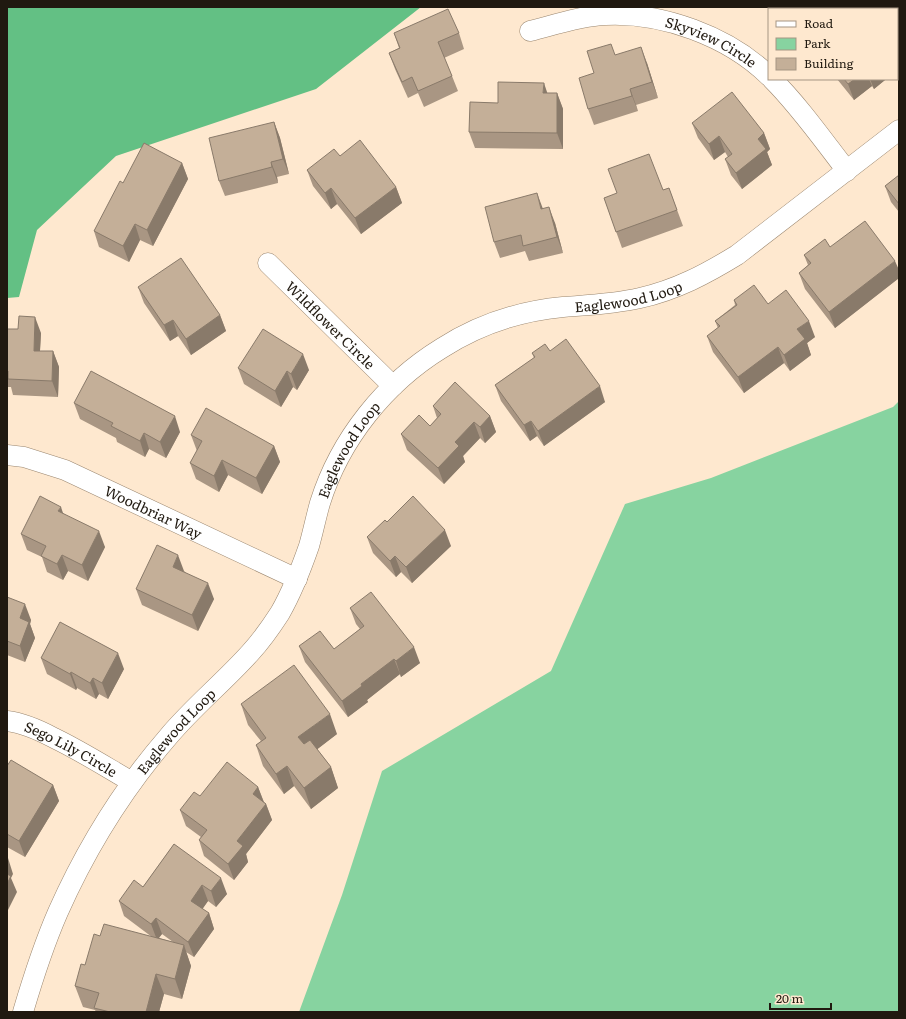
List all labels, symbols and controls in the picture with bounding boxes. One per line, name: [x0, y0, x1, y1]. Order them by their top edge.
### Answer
legend: [768, 8, 898, 80]
street label: Skyview Circle: [663, 11, 761, 72]
text: Road: [804, 14, 834, 32]
text: Park: [804, 34, 831, 52]
text: Building: [804, 54, 854, 72]
street label: Eaglewood Loop: [574, 275, 685, 316]
street label: Wildflower Circle: [282, 276, 380, 373]
street label: Eaglewood Loop: [312, 397, 384, 501]
street label: Woodbriar Way: [102, 480, 206, 543]
street label: Eaglewood Loop: [132, 684, 220, 778]
street label: Sego Lily Circle: [22, 716, 121, 781]
scale bar: [770, 985, 831, 1011]
text: 20 m: [776, 989, 803, 1007]

